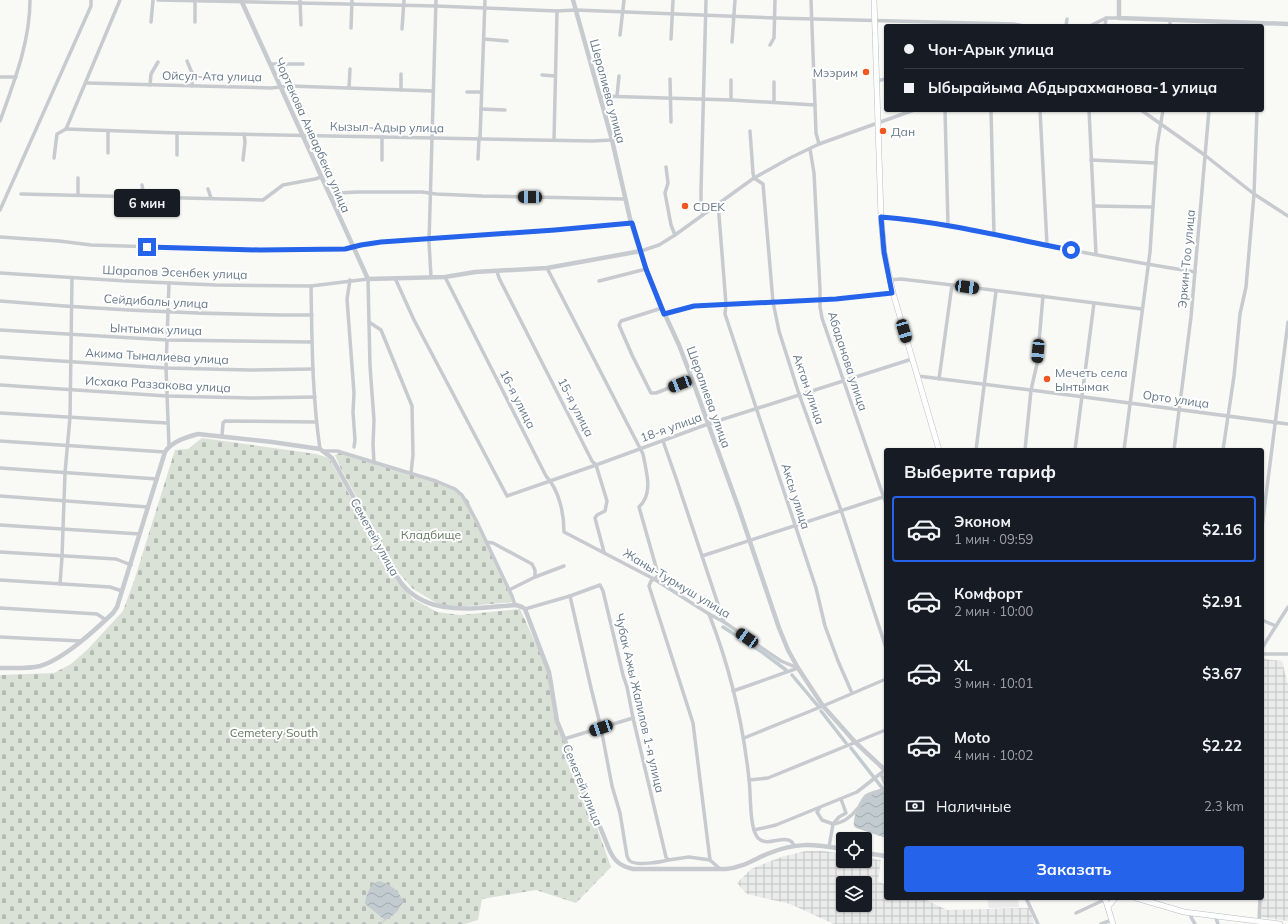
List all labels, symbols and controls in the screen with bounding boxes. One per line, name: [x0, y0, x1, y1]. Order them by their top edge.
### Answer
street label: Шералиева улица: [587, 37, 629, 145]
text: Чон-Арык улица: [928, 40, 1054, 59]
street label: Чортекова Анварбека улица: [272, 55, 354, 215]
place label: Мээрим: [813, 65, 858, 80]
marker: Мээрим: [861, 67, 871, 77]
street label: Ойсул-Ата улица: [162, 68, 262, 84]
text: Ыбырайыма Абдырахманова-1 улица: [928, 78, 1217, 97]
street label: Кызыл-Адыр улица: [330, 119, 444, 135]
place label: Дан: [891, 124, 915, 139]
marker: Дан: [878, 126, 888, 136]
callout: 6 мин: [114, 189, 180, 217]
car: [518, 191, 542, 203]
text: 6 мин: [129, 195, 165, 211]
place label: CDEK: [693, 199, 725, 214]
marker: CDEK: [680, 201, 690, 211]
street label: Эркин-Тоо улица: [1174, 209, 1198, 309]
route end: [138, 238, 156, 256]
route start: [1062, 241, 1080, 259]
street label: Шарапов Эсенбек улица: [102, 262, 248, 282]
car: [954, 279, 980, 295]
street label: Сейдибалы улица: [103, 291, 209, 311]
street label: Абаданова улица: [825, 309, 871, 413]
car: [895, 318, 913, 344]
street label: Ынтымак улица: [110, 320, 202, 338]
car: [1031, 339, 1045, 363]
street label: Шералиева улица: [684, 344, 734, 450]
street label: Акима Тыналиева улица: [85, 345, 229, 367]
street label: Актан улица: [790, 352, 828, 426]
place label: Мечеть села Ынтымак: [1055, 365, 1128, 394]
street label: 16-я улица: [497, 367, 539, 431]
street label: Исхака Раззакова улица: [85, 373, 231, 395]
car: [667, 374, 693, 394]
marker: Мечеть села Ынтымак: [1042, 374, 1052, 384]
street label: 15-я улица: [555, 375, 597, 439]
street label: Орто улица: [1142, 387, 1210, 411]
street label: 18-я улица: [638, 409, 704, 445]
text: Выберите тариф: [904, 460, 1056, 483]
street label: Аксы улица: [778, 461, 814, 531]
street label: Семетей улица: [347, 495, 403, 579]
icon: car: [906, 511, 942, 547]
text: Эконом: [954, 512, 1011, 531]
text: $2.16: [1202, 520, 1242, 539]
park label: Кладбище: [401, 527, 462, 542]
text: 1 мин · 09:59: [954, 531, 1033, 547]
street label: Жаны-Турмуш улица: [621, 545, 733, 621]
icon: car: [906, 583, 942, 619]
text: Комфорт: [954, 584, 1023, 603]
text: $2.91: [1202, 592, 1242, 611]
text: 2 мин · 10:00: [954, 603, 1033, 619]
street label: Чубак Ажы Жалилов 1-я улица: [612, 612, 668, 794]
car: [734, 626, 760, 650]
icon: car: [906, 655, 942, 691]
text: XL: [954, 656, 972, 675]
text: $3.67: [1202, 664, 1242, 683]
text: 3 мин · 10:01: [954, 675, 1033, 691]
car: [588, 718, 614, 738]
park label: Cemetery South: [230, 725, 318, 740]
icon: car: [906, 727, 942, 763]
text: Moto: [954, 728, 990, 747]
text: $2.22: [1202, 736, 1242, 755]
street label: Семетей улица: [560, 742, 606, 828]
text: 4 мин · 10:02: [954, 747, 1033, 763]
icon: cash: [904, 795, 926, 817]
text: Наличные: [936, 797, 1011, 816]
text: 2.3 km: [1204, 798, 1244, 814]
map controls: [836, 832, 872, 912]
button: locate: [836, 832, 872, 868]
button: Заказать: [904, 846, 1244, 892]
button: layers: [836, 876, 872, 912]

